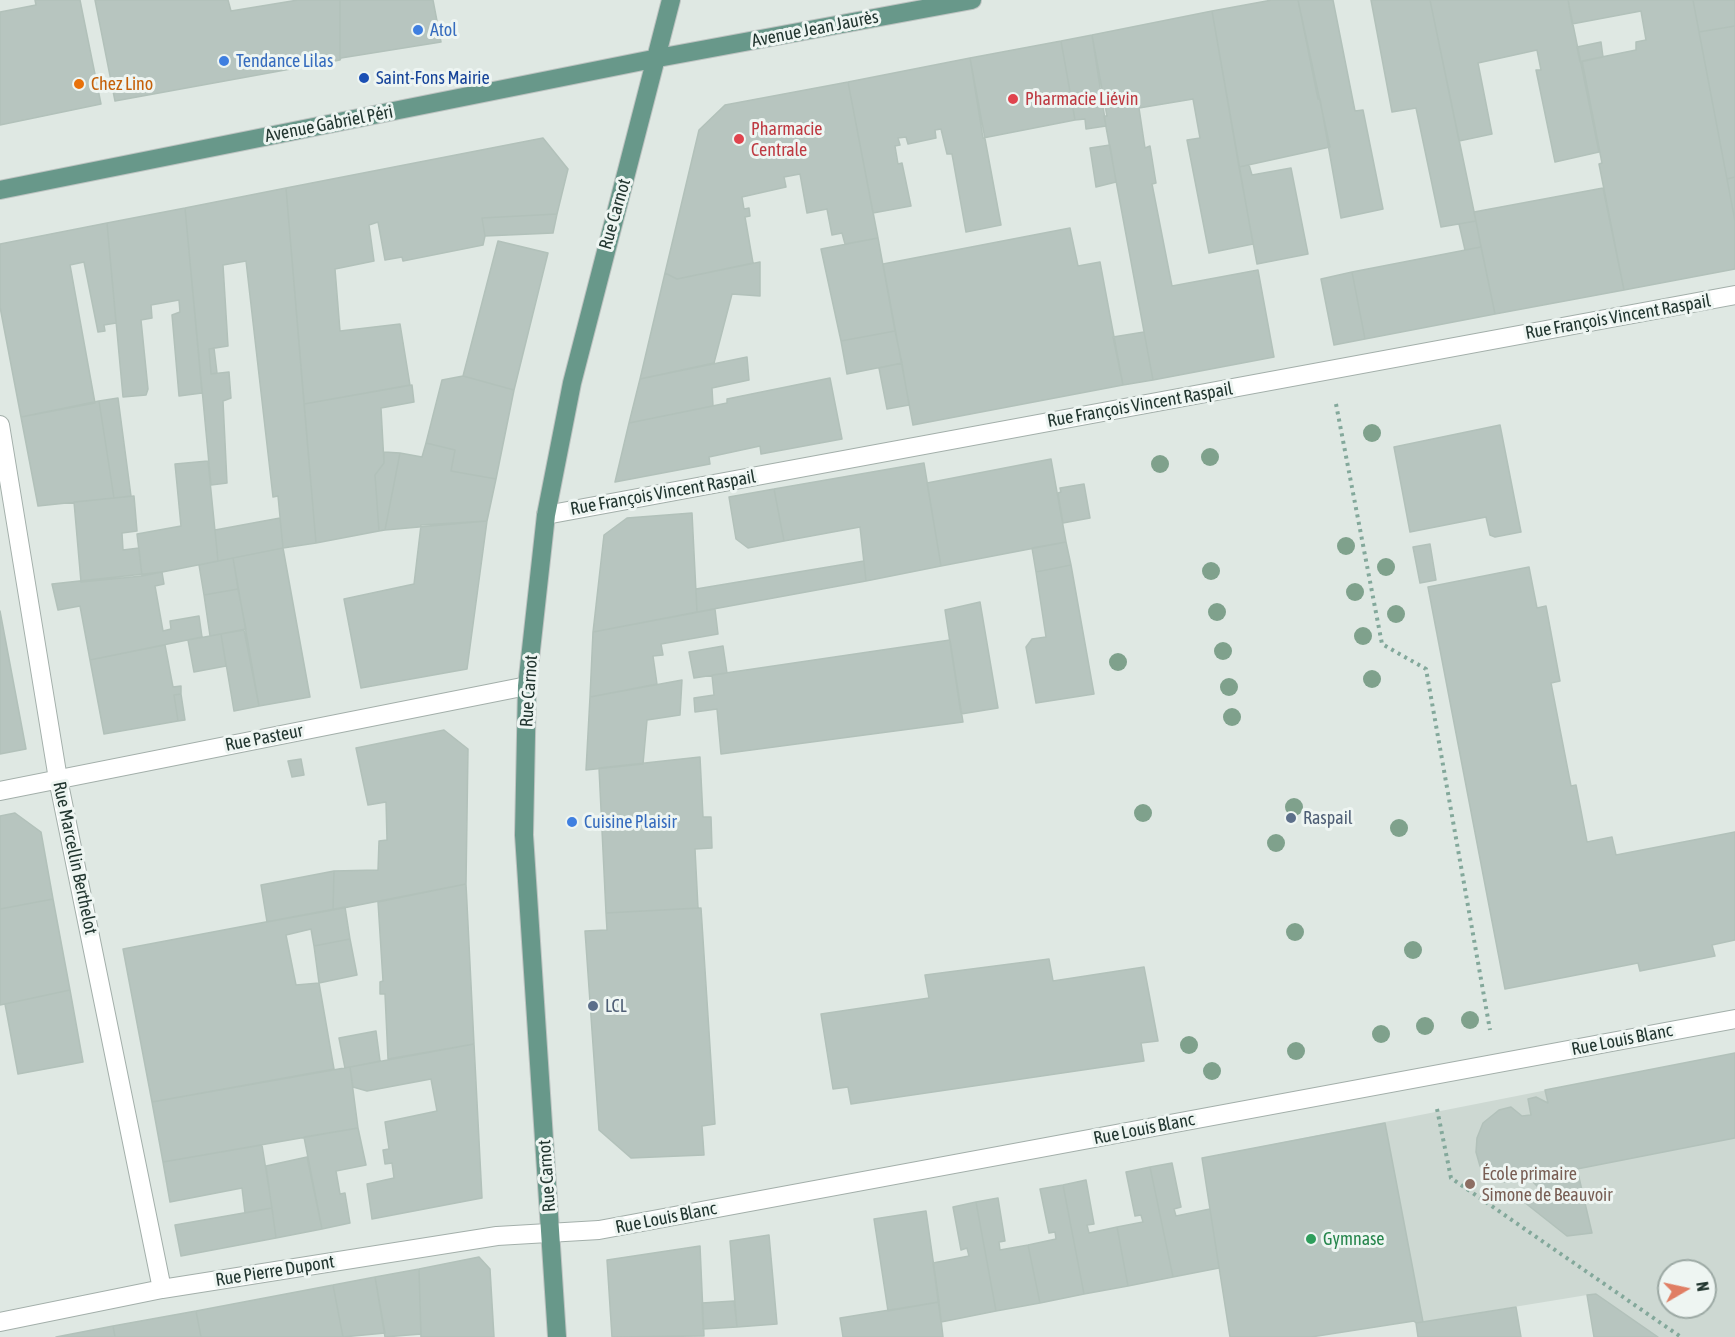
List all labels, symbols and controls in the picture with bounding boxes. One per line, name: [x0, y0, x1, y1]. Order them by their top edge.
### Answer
street label: Avenue Jean Jaurès: [750, 6, 880, 52]
place label: Atol: [430, 19, 457, 41]
marker: Atol: [411, 23, 425, 37]
place label: Tendance Lilas: [236, 50, 333, 72]
marker: Tendance Lilas: [217, 54, 231, 68]
place label: Saint-Fons Mairie: [376, 67, 490, 89]
marker: Saint-Fons Mairie: [357, 71, 371, 85]
place label: Chez Lino: [91, 73, 153, 95]
marker: Chez Lino: [72, 77, 86, 91]
place label: Pharmacie Liévin: [1025, 88, 1138, 110]
marker: Pharmacie Liévin: [1006, 92, 1020, 106]
street label: Avenue Gabriel Péri: [263, 101, 395, 147]
place label: Pharmacie Centrale: [751, 118, 823, 160]
marker: Pharmacie Centrale: [732, 132, 746, 146]
street label: Rue Carnot: [595, 176, 635, 252]
street label: Rue François Vincent Raspail: [1524, 290, 1712, 344]
street label: Rue François Vincent Raspail: [1046, 378, 1234, 432]
street label: Rue François Vincent Raspail: [569, 466, 757, 520]
street label: Rue Carnot: [516, 654, 542, 728]
street label: Rue Pasteur: [223, 720, 305, 756]
street label: Rue Marcellin Berthelot: [48, 779, 102, 937]
place label: Raspail: [1303, 807, 1353, 829]
place label: Cuisine Plaisir: [584, 811, 677, 833]
marker: Raspail: [1284, 811, 1298, 825]
marker: Cuisine Plaisir: [565, 815, 579, 829]
place label: LCL: [605, 995, 627, 1017]
marker: LCL: [586, 999, 600, 1013]
street label: Rue Louis Blanc: [1570, 1020, 1674, 1060]
street label: Rue Louis Blanc: [1092, 1109, 1196, 1149]
street label: Rue Carnot: [534, 1139, 560, 1213]
place label: École primaire Simone de Beauvoir: [1482, 1163, 1613, 1206]
marker: École primaire Simone de Beauvoir: [1463, 1177, 1477, 1191]
street label: Rue Louis Blanc: [614, 1198, 718, 1238]
place label: Gymnase: [1323, 1228, 1385, 1250]
marker: Gymnase: [1304, 1232, 1318, 1246]
street label: Rue Pierre Dupont: [214, 1251, 336, 1291]
north arrow: [1657, 1259, 1717, 1319]
text: N: [1693, 1280, 1712, 1293]

